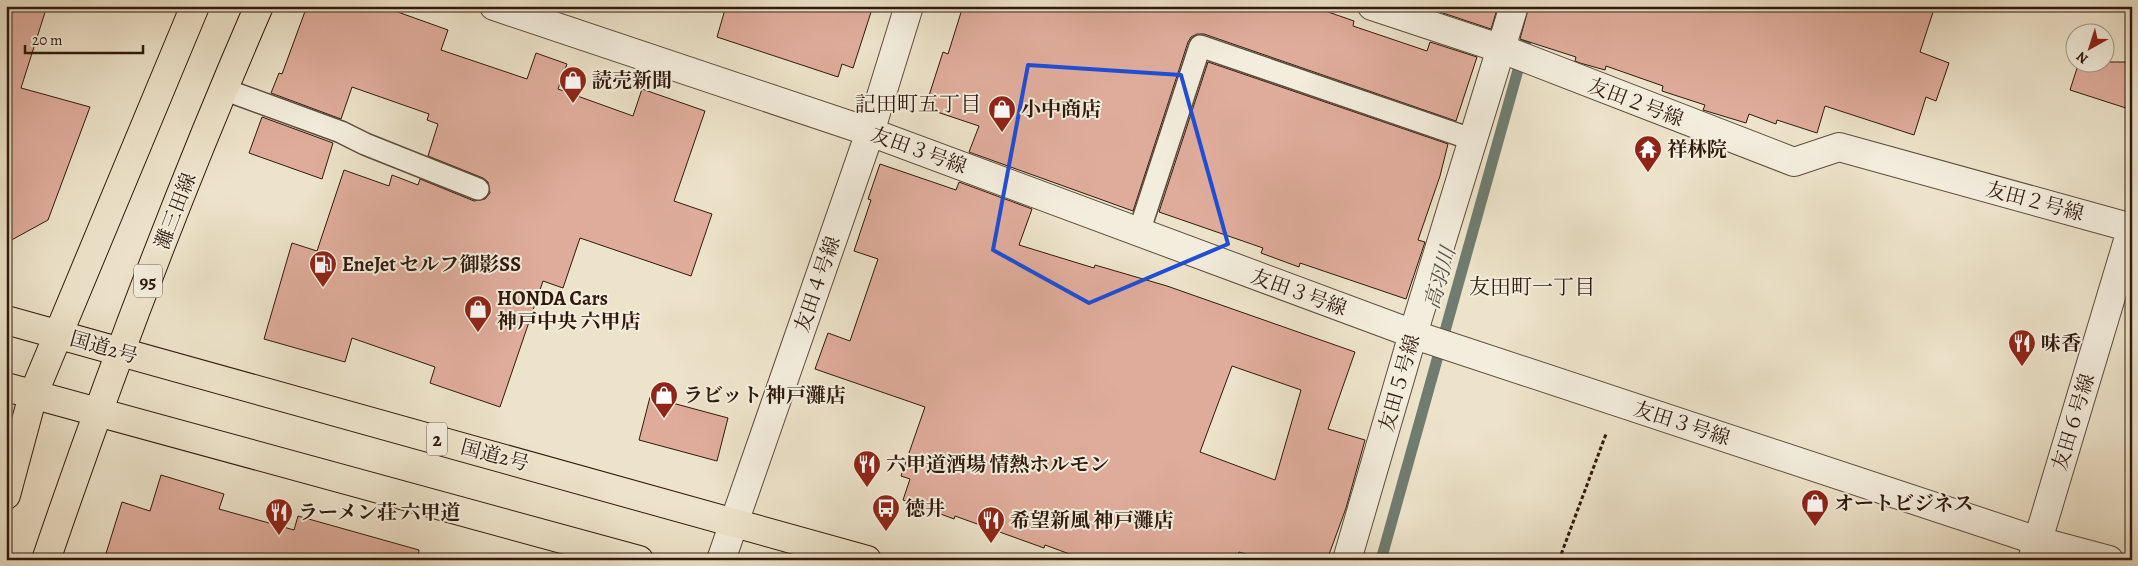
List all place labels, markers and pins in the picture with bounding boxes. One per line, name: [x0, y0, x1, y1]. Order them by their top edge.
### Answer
shop icon: 読売新聞: [558, 65, 588, 104]
place label: 読売新聞: [592, 67, 672, 94]
shop icon: 小中商店: [987, 94, 1017, 133]
place label: 小中商店: [1021, 96, 1101, 123]
temple icon: 祥林院: [1633, 134, 1663, 173]
place label: 祥林院: [1667, 136, 1727, 163]
fuel station icon: EneJet セルフ御影SS: [308, 249, 338, 288]
place label: EneJet セルフ御影SS: [342, 251, 521, 278]
place label: HONDA Cars 神戸中央 六甲店: [497, 285, 640, 335]
shop icon: HONDA Cars 神戸中央 六甲店: [463, 294, 493, 333]
restaurant icon: 味香: [2007, 328, 2037, 367]
place label: 味香: [2041, 330, 2081, 357]
shop icon: ラビット 神戸灘店: [649, 380, 679, 419]
place label: ラビット 神戸灘店: [683, 382, 846, 409]
restaurant icon: 六甲道酒場 情熱ホルモン: [852, 449, 882, 488]
place label: 六甲道酒場 情熱ホルモン: [886, 451, 1109, 478]
shop icon: オートビジネス: [1800, 488, 1830, 527]
place label: オートビジネス: [1834, 490, 1973, 517]
bus stop icon: 徳井: [871, 493, 901, 532]
place label: 徳井: [905, 495, 945, 522]
restaurant icon: ラーメン荘 六甲道: [264, 497, 294, 536]
place label: ラーメン荘 六甲道: [298, 499, 460, 526]
restaurant icon: 希望新風 神戸灘店: [976, 505, 1006, 544]
place label: 希望新風 神戸灘店: [1010, 507, 1173, 534]

